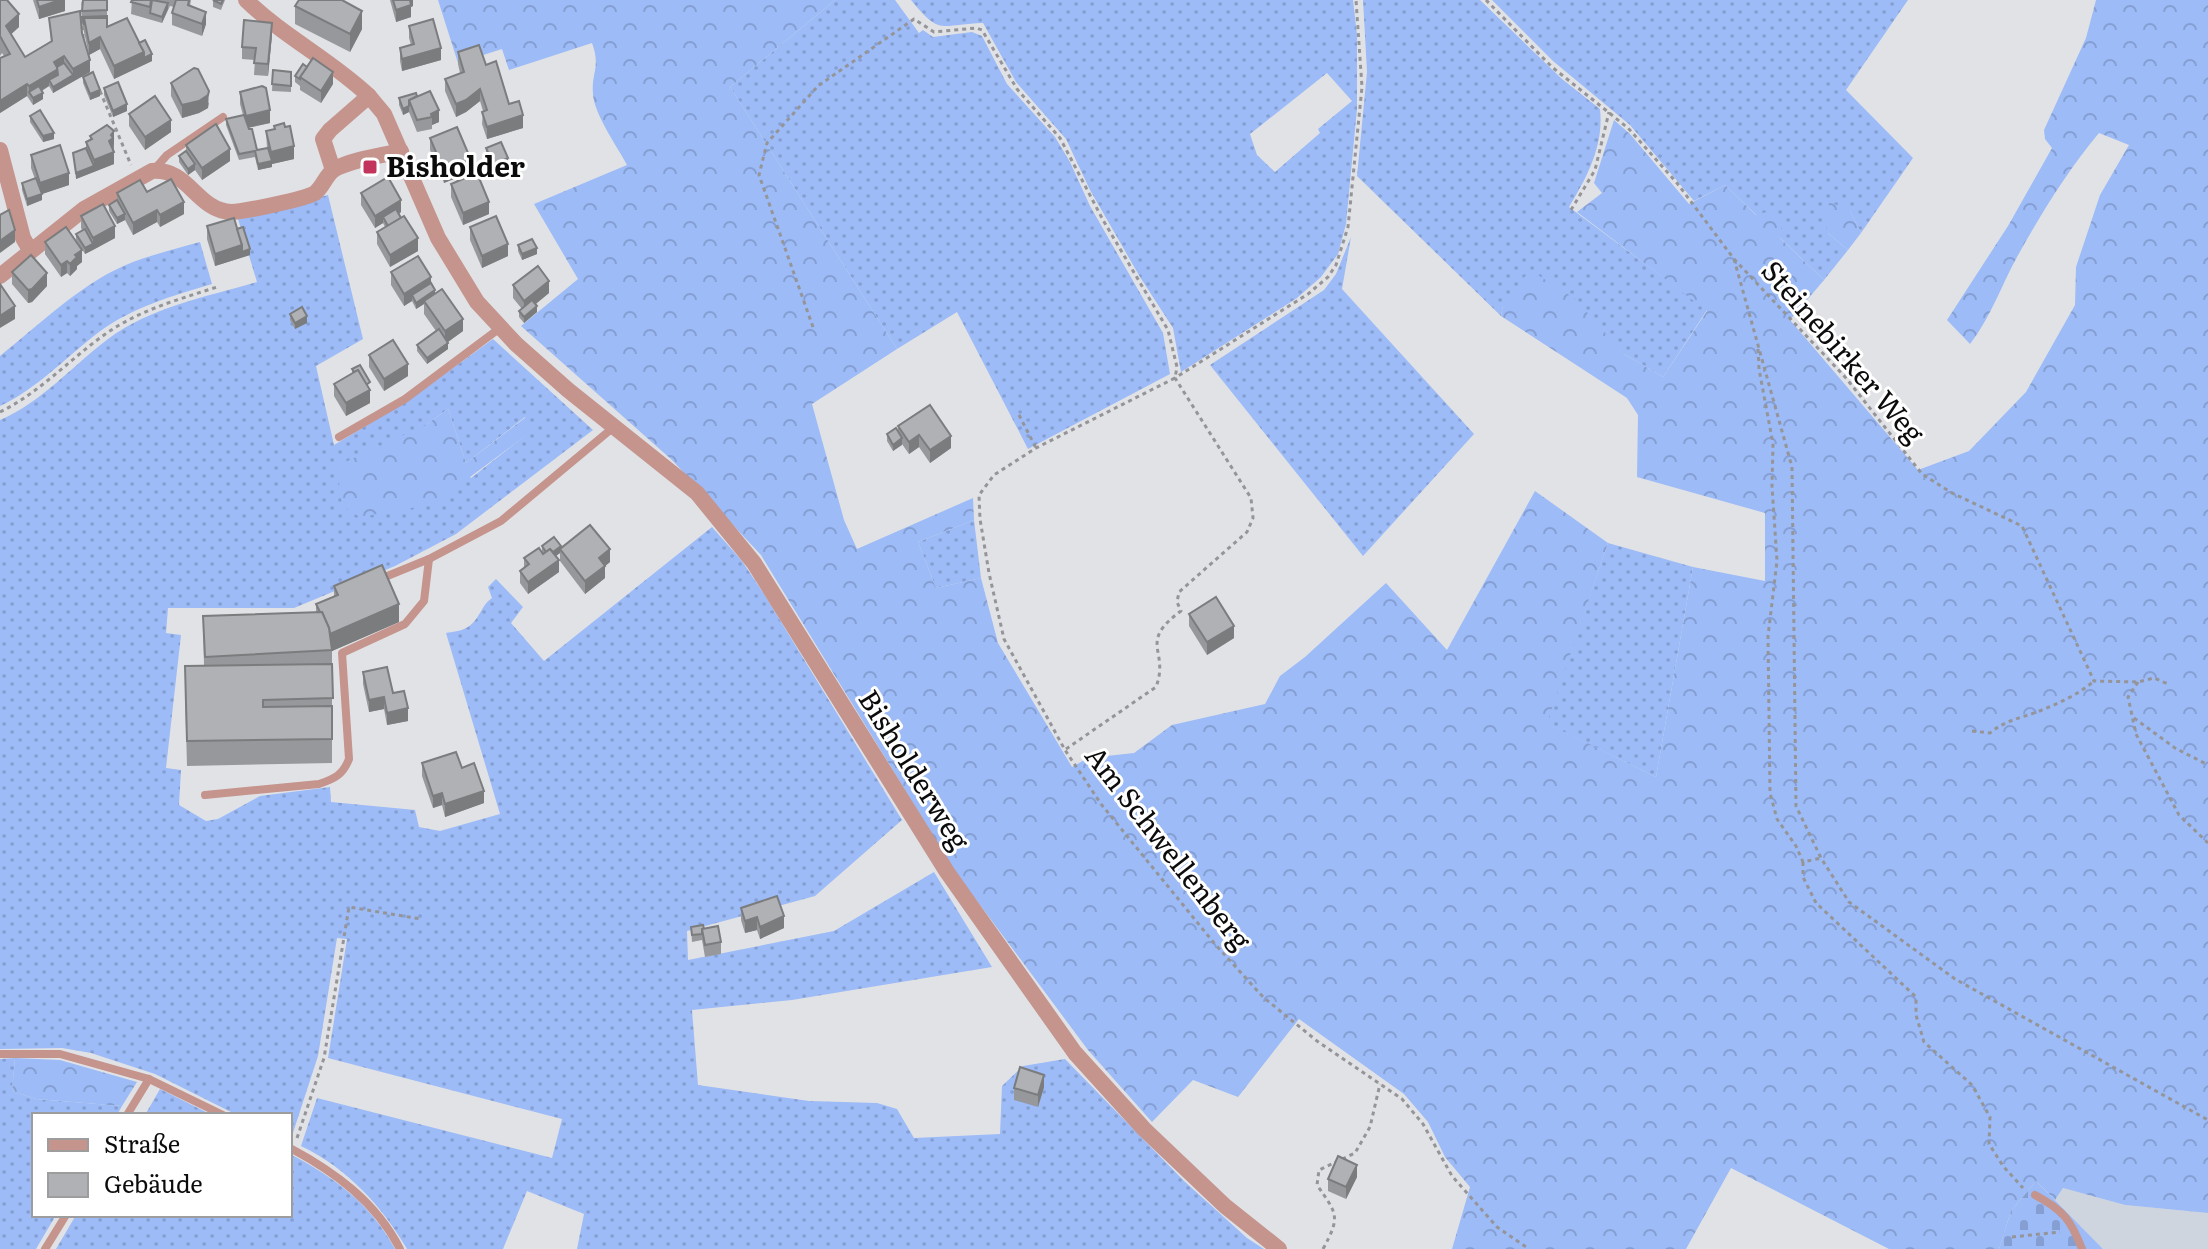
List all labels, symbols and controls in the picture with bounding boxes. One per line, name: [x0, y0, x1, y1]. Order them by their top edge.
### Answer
place label: Bisholder: [386, 144, 525, 186]
marker: Bisholder: [361, 158, 379, 176]
street label: Steinebirker Weg: [1753, 250, 1936, 452]
street label: Bisholderweg: [850, 681, 982, 858]
street label: Am Schwellenberg: [1076, 736, 1263, 958]
legend: [32, 1113, 292, 1217]
text: Straße: [104, 1125, 180, 1160]
text: Gebäude: [104, 1165, 203, 1200]

